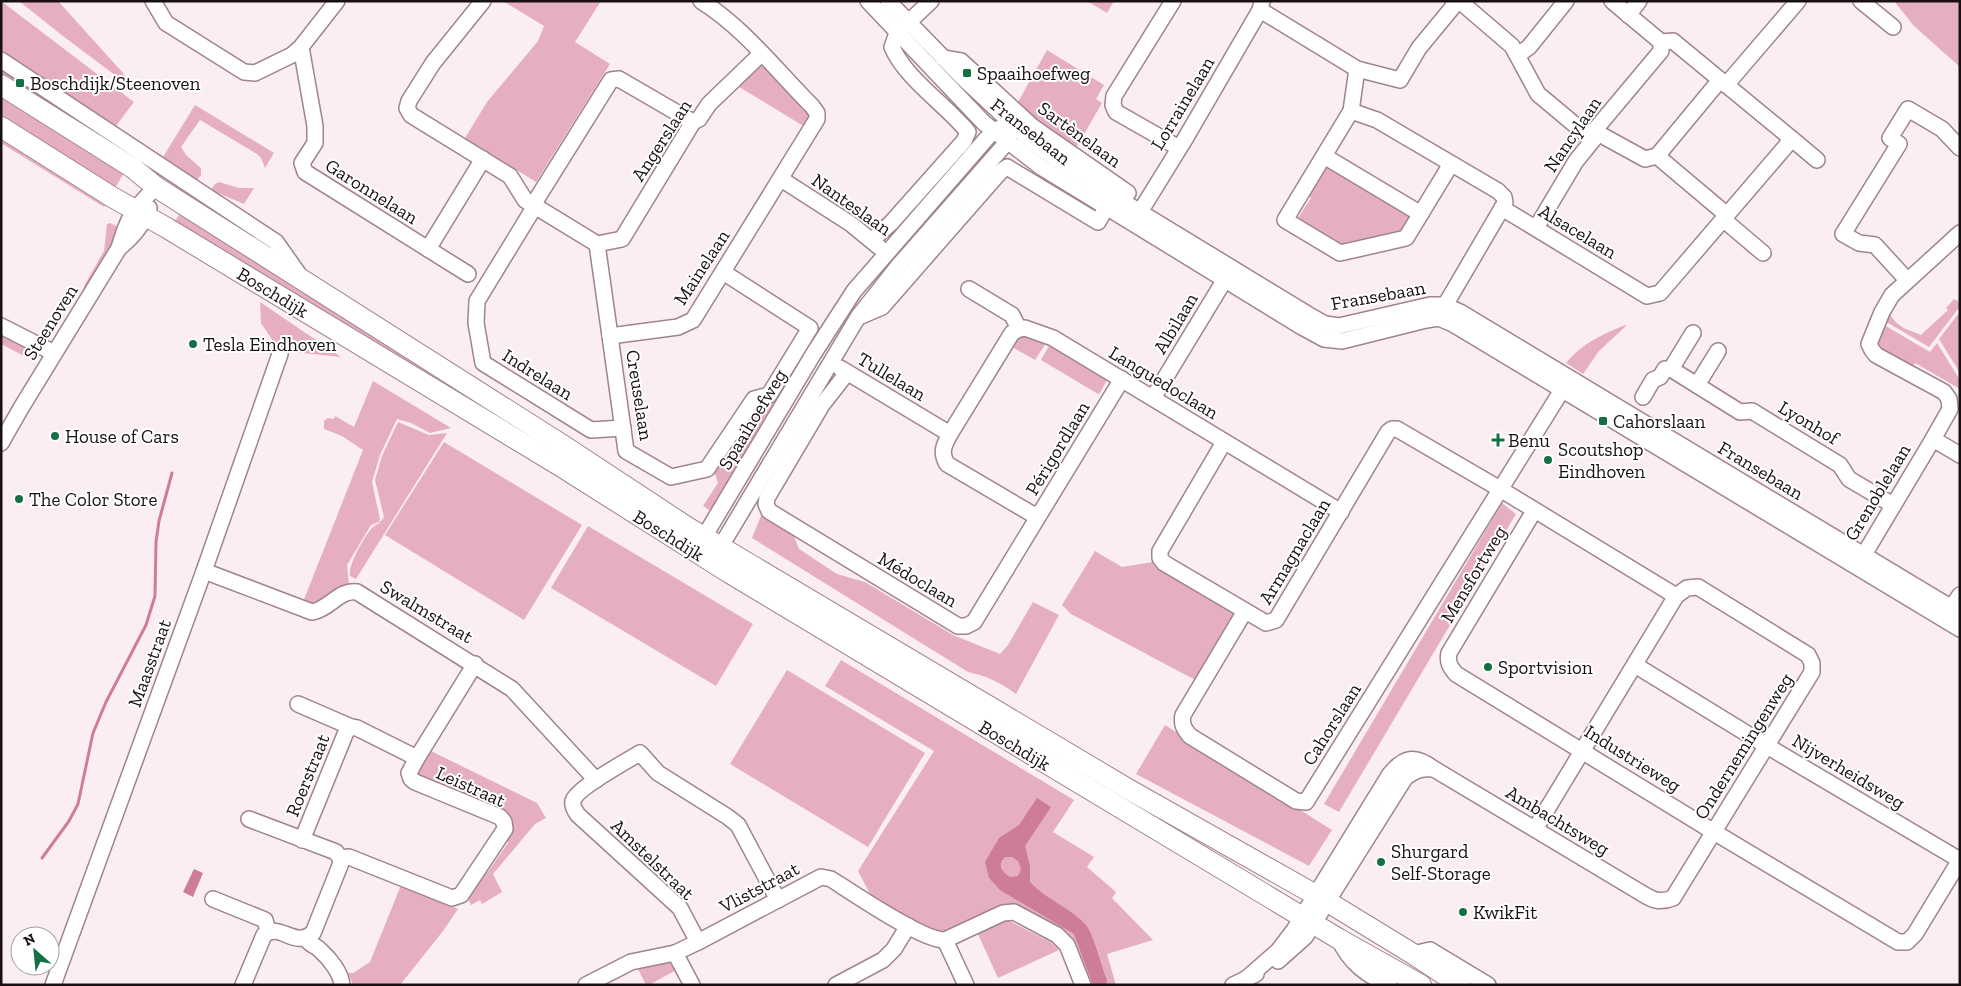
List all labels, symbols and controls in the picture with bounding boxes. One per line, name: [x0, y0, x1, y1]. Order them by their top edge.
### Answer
street label: Lorrainelaan: [1146, 52, 1219, 154]
place label: Spaaihoefweg: [977, 62, 1091, 85]
marker: Spaaihoefweg: [961, 67, 973, 79]
place label: Boschdijk/Steenoven: [30, 72, 200, 95]
marker: Boschdijk/Steenoven: [14, 77, 26, 89]
street label: Nancylaan: [1539, 92, 1606, 176]
street label: Fransebaan: [986, 93, 1075, 170]
street label: Angerslaan: [626, 95, 696, 186]
street label: Sartènelaan: [1034, 96, 1126, 172]
street label: Garonnelaan: [321, 154, 422, 229]
street label: Nanteslaan: [807, 169, 896, 240]
street label: Alsacelaan: [1535, 199, 1621, 264]
street label: Mainelaan: [669, 225, 734, 309]
street label: Boschdijk: [233, 262, 313, 323]
street label: Fransebaan: [1329, 276, 1427, 315]
street label: Steenoven: [18, 280, 83, 364]
street label: Albilaan: [1148, 288, 1203, 358]
place label: Tesla Eindhoven: [203, 333, 337, 356]
marker: Tesla Eindhoven: [187, 338, 199, 350]
street label: Languedoclaan: [1105, 341, 1223, 424]
street label: Indrelaan: [498, 344, 577, 405]
street label: Tullelaan: [853, 347, 930, 406]
street label: Creuselaan: [621, 348, 658, 442]
street label: Spaaihoefweg: [713, 364, 792, 474]
street label: Lyonhof: [1774, 396, 1845, 450]
street label: Périgordlaan: [1020, 397, 1095, 499]
place label: Cahorslaan: [1613, 410, 1706, 433]
marker: Cahorslaan: [1597, 415, 1609, 427]
place label: House of Cars: [65, 425, 179, 448]
place label: Benu: [1508, 429, 1550, 452]
marker: House of Cars: [49, 430, 61, 442]
marker: Benu: [1492, 434, 1504, 446]
street label: Fransebaan: [1714, 436, 1808, 505]
place label: Scoutshop Eindhoven: [1558, 438, 1645, 483]
street label: Grenoblelaan: [1839, 439, 1915, 545]
marker: Scoutshop Eindhoven: [1542, 454, 1554, 466]
place label: The Color Store: [29, 488, 157, 511]
marker: The Color Store: [13, 493, 25, 505]
street label: Armagnaclaan: [1254, 494, 1335, 608]
street label: Boschdijk: [629, 505, 709, 566]
street label: Mensfortweg: [1436, 521, 1512, 627]
street label: Médoclaan: [874, 547, 962, 612]
street label: Swalmstraat: [376, 575, 477, 648]
street label: Maasstraat: [123, 616, 176, 710]
place label: Sportvision: [1498, 656, 1593, 679]
marker: Sportvision: [1482, 661, 1494, 673]
street label: Ondernemingenweg: [1689, 668, 1798, 824]
street label: Cahorslaan: [1297, 679, 1366, 770]
street label: Boschdijk: [975, 715, 1055, 776]
street label: Industrieweg: [1580, 720, 1686, 797]
street label: Nijverheidsweg: [1788, 729, 1910, 814]
street label: Roerstraat: [281, 731, 334, 820]
street label: Leistraat: [433, 761, 509, 812]
street label: Ambachtsweg: [1502, 781, 1614, 861]
street label: Amstelstraat: [606, 814, 699, 905]
place label: Shurgard Self-Storage: [1391, 840, 1491, 885]
marker: Shurgard Self-Storage: [1375, 856, 1387, 868]
street label: Vliststraat: [715, 857, 803, 918]
place label: KwikFit: [1473, 901, 1537, 924]
marker: KwikFit: [1457, 906, 1469, 918]
north arrow: [10, 926, 60, 976]
text: N: [21, 930, 38, 950]

